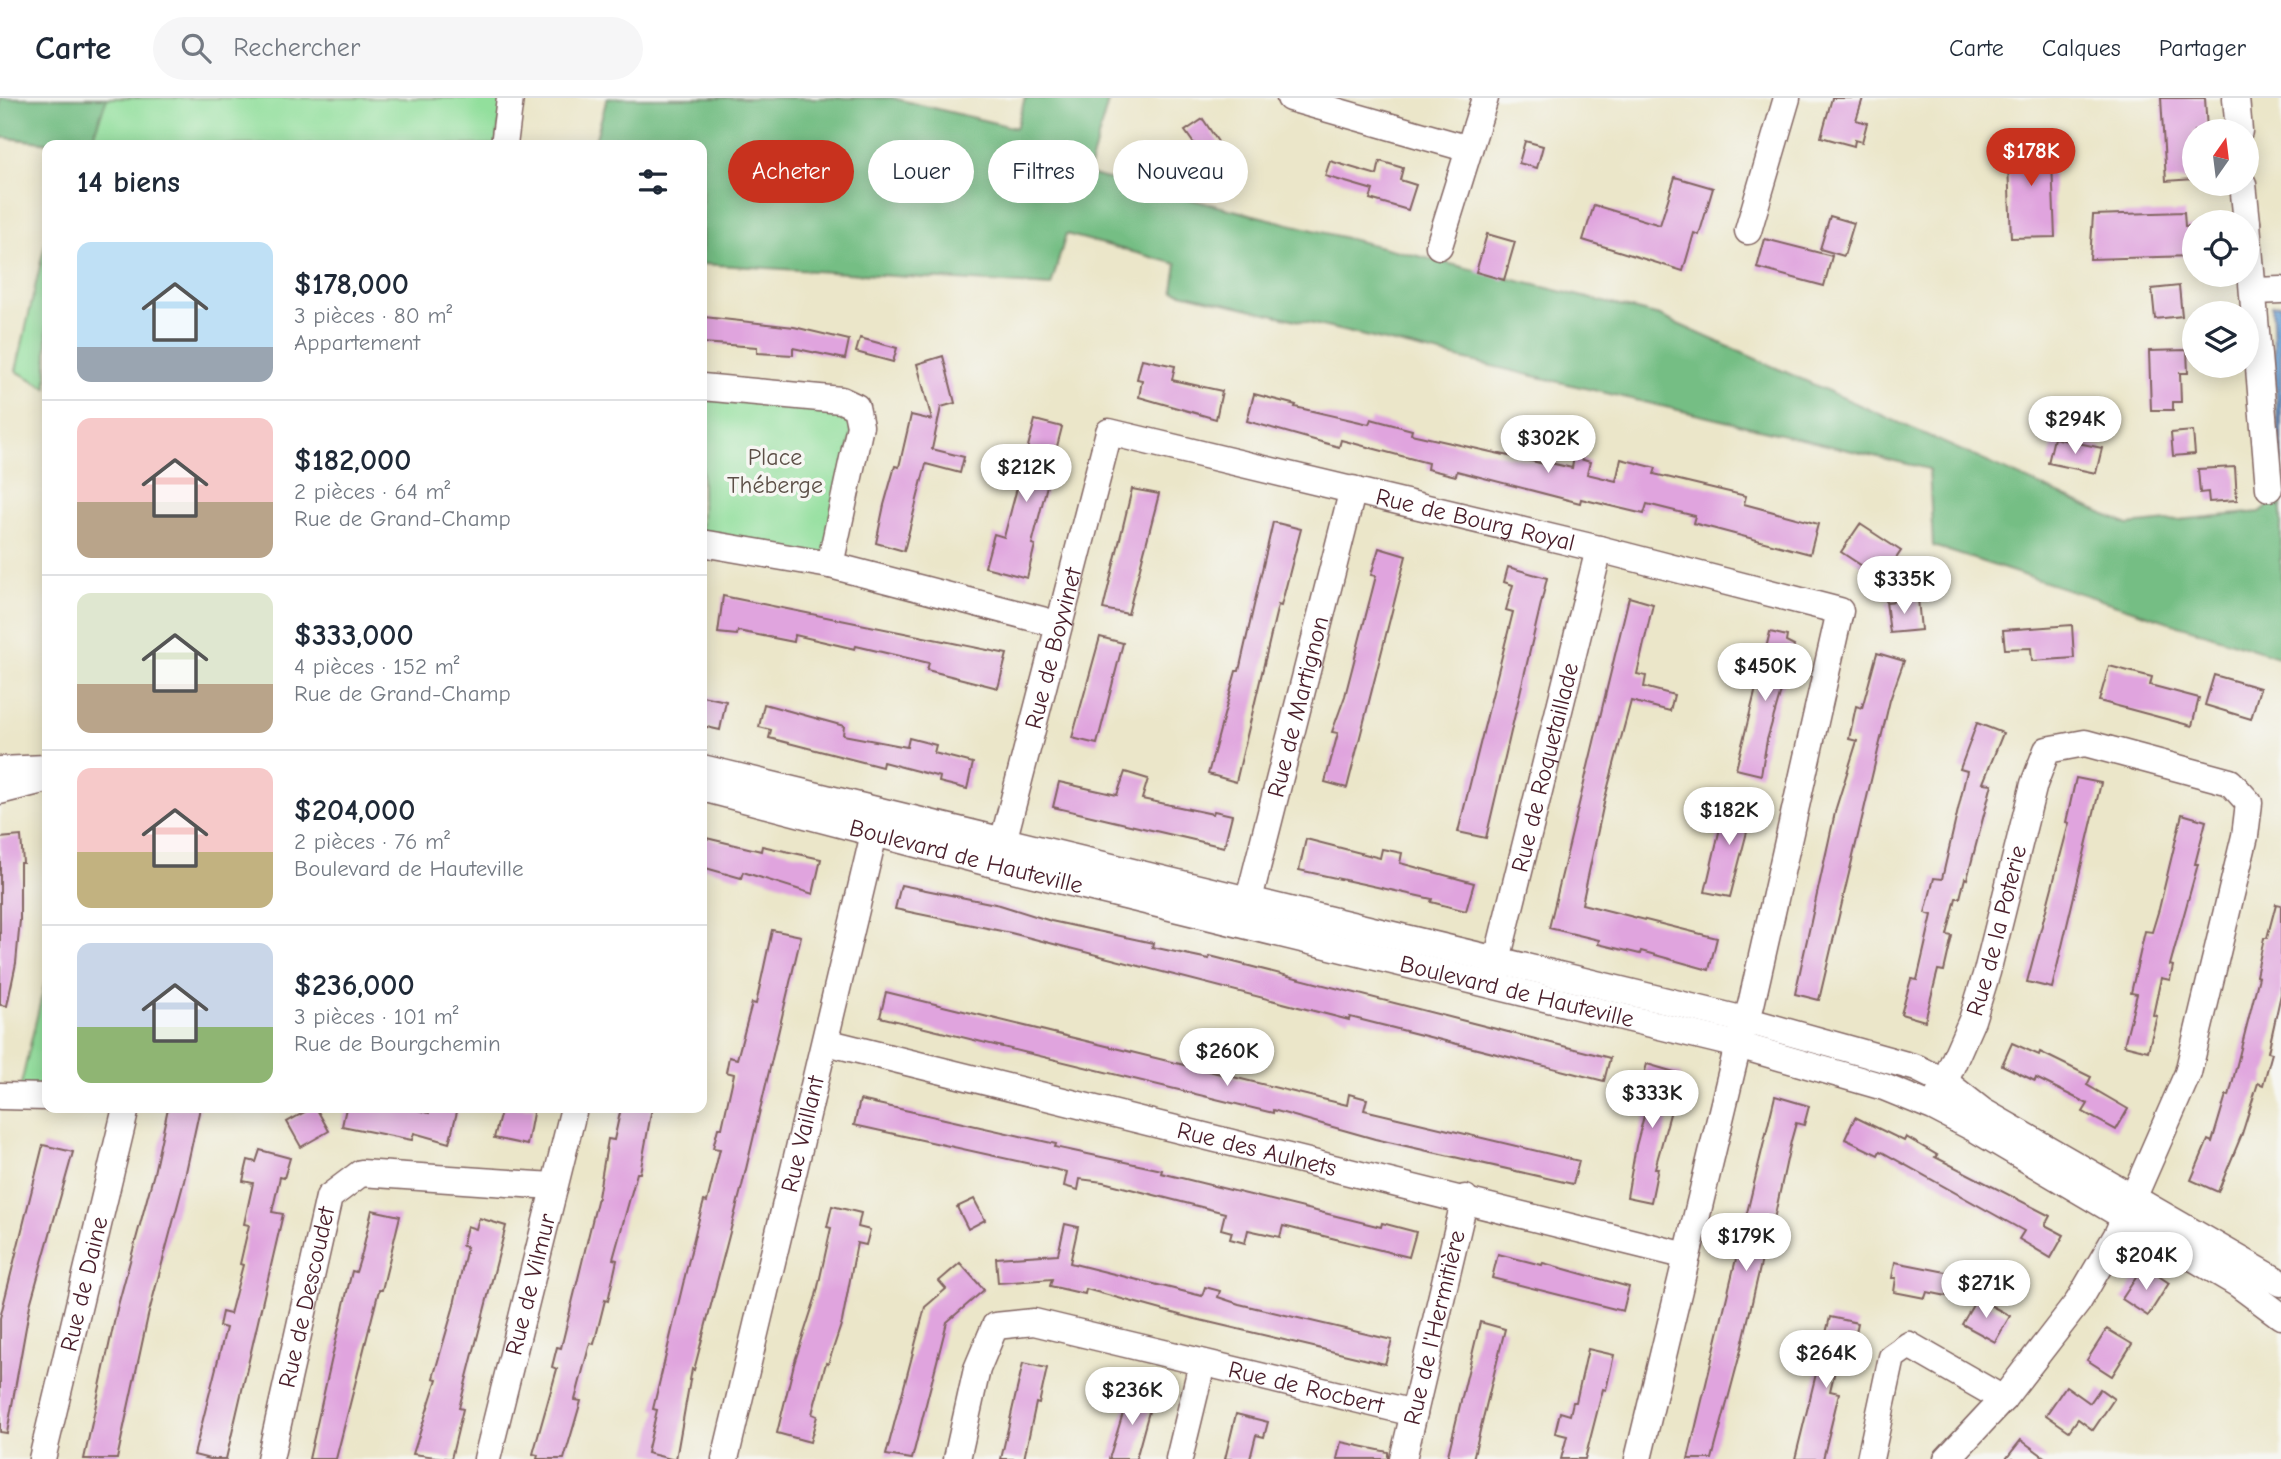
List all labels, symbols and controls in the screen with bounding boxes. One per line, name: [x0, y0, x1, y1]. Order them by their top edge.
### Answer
search box: [153, 17, 643, 80]
text: Carte: [35, 29, 111, 67]
icon: search: [177, 29, 215, 67]
text: Rechercher: [233, 33, 360, 63]
text: Carte: [1949, 34, 2004, 62]
text: Calques: [2042, 34, 2121, 62]
text: Partager: [2159, 34, 2246, 62]
north arrow: [2182, 119, 2259, 196]
map controls: [2182, 119, 2259, 378]
pin: $178K: [1982, 129, 2080, 188]
text: $178K: [2002, 137, 2060, 164]
chip: Acheter: [728, 140, 854, 203]
chip: Louer: [868, 140, 974, 203]
chip: Filtres: [988, 140, 1099, 203]
chip: Nouveau: [1113, 140, 1248, 203]
icon: filters: [634, 163, 672, 201]
text: 14 biens: [77, 165, 180, 200]
button: locate: [2182, 210, 2259, 287]
text: $178,000: [294, 267, 409, 302]
icon: home: [133, 270, 217, 354]
button: layers: [2182, 301, 2259, 378]
text: 3 pièces · 80 m²: [294, 302, 452, 329]
text: Appartement: [294, 329, 420, 356]
pin: $294K: [2026, 396, 2124, 456]
text: $294K: [2044, 405, 2106, 432]
pin: $302K: [1499, 416, 1597, 475]
text: $302K: [1517, 424, 1579, 451]
text: $182,000: [294, 443, 411, 478]
park label: Place Théberge: [727, 443, 823, 499]
pin: $212K: [977, 444, 1075, 504]
icon: home: [133, 446, 217, 530]
text: $212K: [997, 453, 1055, 480]
text: 2 pièces · 64 m²: [294, 478, 450, 505]
street label: Rue de Bourg Royal: [1373, 482, 1578, 557]
text: Rue de Grand-Champ: [294, 505, 511, 532]
pin: $335K: [1855, 556, 1953, 616]
street label: Rue de Boyvinet: [1019, 564, 1088, 732]
text: $335K: [1873, 565, 1935, 592]
street label: Rue de Martignon: [1261, 613, 1334, 800]
text: $333,000: [294, 618, 414, 653]
icon: home: [133, 621, 217, 705]
pin: $450K: [1716, 644, 1814, 703]
text: $450K: [1734, 652, 1796, 679]
text: 4 pièces · 152 m²: [294, 653, 459, 680]
street label: Rue de Roquetaillade: [1505, 660, 1584, 875]
text: Rue de Grand-Champ: [294, 680, 511, 707]
pin: $182K: [1680, 788, 1778, 847]
text: $204,000: [294, 793, 415, 828]
icon: home: [133, 796, 217, 880]
text: $182K: [1699, 796, 1759, 823]
street label: Boulevard de Hauteville: [847, 813, 1086, 899]
text: 2 pièces · 76 m²: [294, 828, 450, 855]
street label: Rue de la Poterie: [1960, 842, 2032, 1019]
text: Boulevard de Hauteville: [294, 855, 524, 882]
street label: Boulevard de Hauteville: [1397, 949, 1637, 1033]
text: $236,000: [294, 968, 415, 1003]
icon: home: [133, 971, 217, 1055]
text: 3 pièces · 101 m²: [294, 1003, 459, 1030]
pin: $260K: [1178, 1028, 1276, 1088]
text: Rue de Bourgchemin: [294, 1030, 501, 1057]
text: $260K: [1195, 1037, 1259, 1064]
pin: $333K: [1603, 1070, 1701, 1130]
street label: Rue Vaillant: [775, 1072, 830, 1195]
text: $333K: [1622, 1079, 1682, 1106]
street label: Rue des Aulnets: [1174, 1116, 1339, 1182]
street label: Rue de Descoudet: [273, 1203, 341, 1390]
street label: Rue de Vilmur: [499, 1210, 561, 1358]
street label: Rue de Daine: [54, 1214, 114, 1354]
pin: $179K: [1697, 1214, 1795, 1273]
text: $179K: [1717, 1222, 1775, 1249]
street label: Rue de l'Hermitière: [1398, 1228, 1471, 1428]
pin: $204K: [2097, 1232, 2195, 1292]
text: $204K: [2115, 1241, 2177, 1268]
pin: $271K: [1937, 1260, 2035, 1320]
text: $271K: [1957, 1269, 2015, 1296]
pin: $264K: [1777, 1330, 1875, 1390]
text: $264K: [1795, 1339, 1857, 1366]
street label: Rue de Rocbert: [1226, 1355, 1388, 1420]
pin: $236K: [1083, 1368, 1181, 1427]
text: $236K: [1101, 1376, 1163, 1403]

